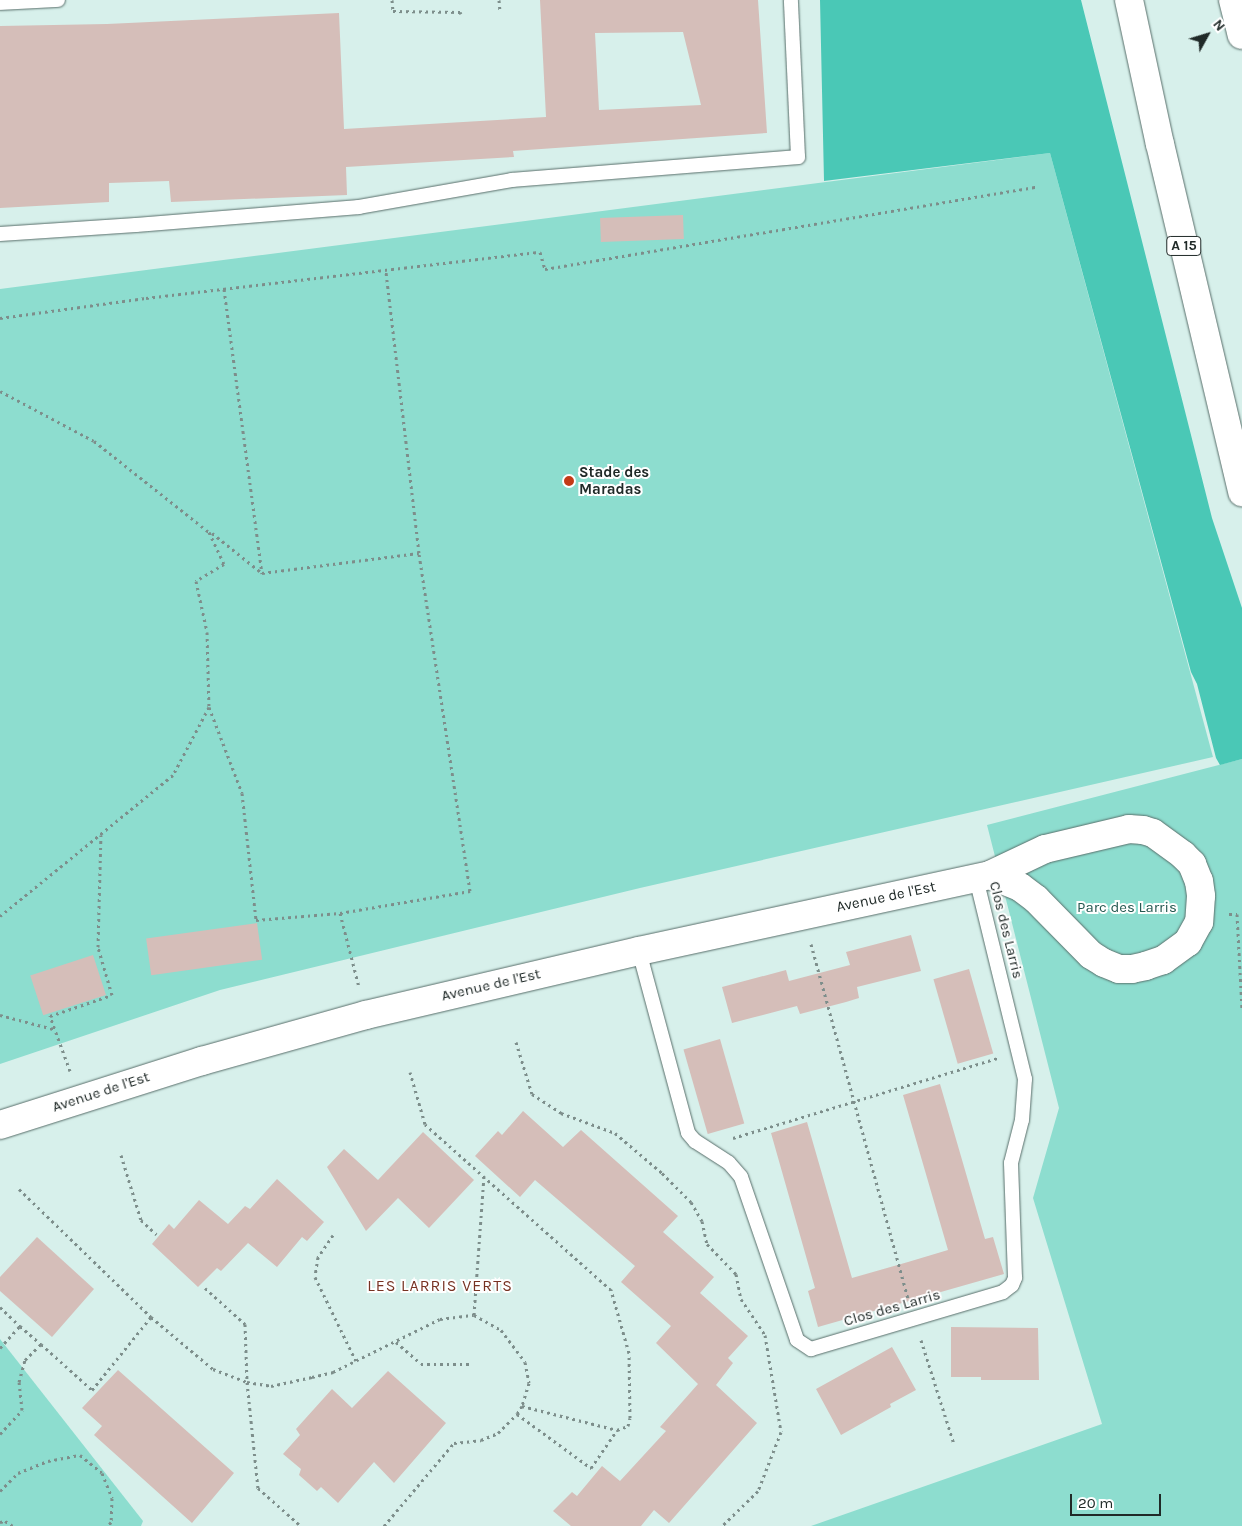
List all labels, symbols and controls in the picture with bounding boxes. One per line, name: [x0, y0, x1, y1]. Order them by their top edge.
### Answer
north arrow: [1182, 10, 1232, 60]
text: N: [1209, 16, 1229, 34]
road number: A 15: [1165, 235, 1203, 258]
place label: Stade des Maradas: [579, 463, 649, 498]
marker: Stade des Maradas: [563, 475, 575, 487]
street label: Avenue de l'Est: [835, 878, 937, 916]
street label: Clos des Larris: [985, 880, 1027, 980]
park label: Parc des Larris: [1077, 899, 1177, 917]
street label: Avenue de l'Est: [440, 965, 542, 1005]
street label: Avenue de l'Est: [50, 1068, 152, 1116]
district label: LES LARRIS VERTS: [365, 1276, 515, 1296]
street label: Clos des Larris: [842, 1286, 942, 1330]
scale bar: [1072, 1484, 1163, 1516]
text: 20 m: [1078, 1494, 1113, 1512]

